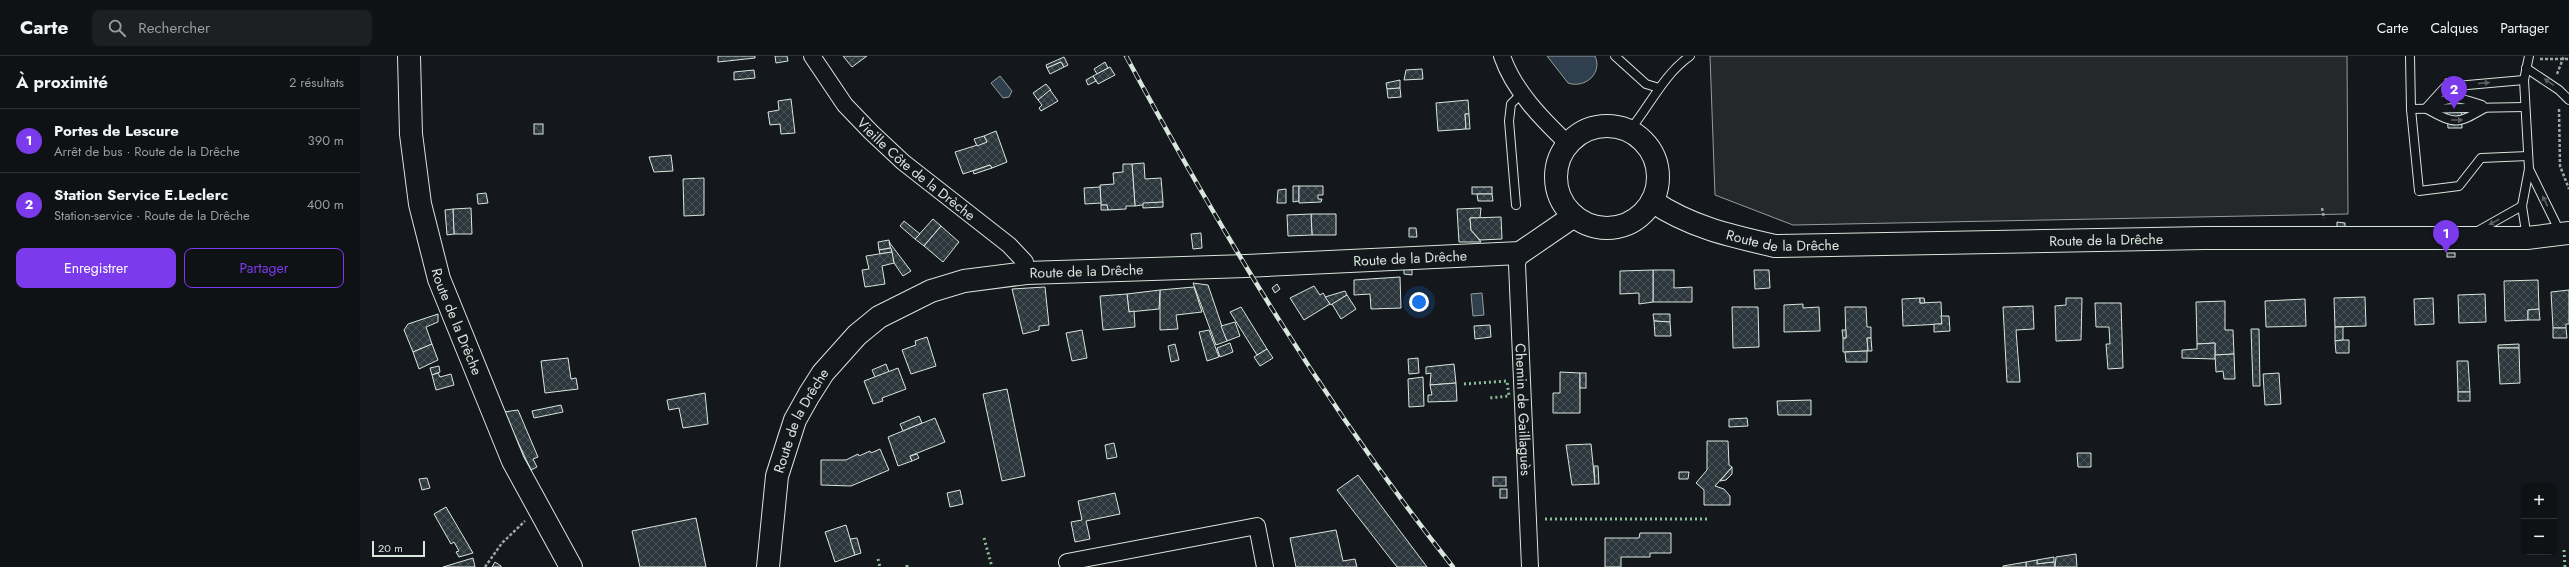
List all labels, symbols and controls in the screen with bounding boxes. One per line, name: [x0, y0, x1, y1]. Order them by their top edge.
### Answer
search box: [92, 10, 372, 46]
text: Carte: [20, 14, 68, 41]
icon: search: [106, 17, 128, 39]
text: Rechercher: [138, 17, 210, 39]
text: Carte: [2377, 18, 2408, 38]
text: Calques: [2430, 18, 2478, 38]
text: Partager: [2500, 18, 2549, 38]
text: À proximité: [16, 70, 108, 94]
text: 2 résultats: [289, 73, 344, 92]
pin: 2: [2441, 76, 2467, 109]
one-way arrow: [2543, 78, 2554, 86]
one-way arrow: [2478, 80, 2490, 87]
street label: Vieille Côte de la Drèche: [852, 113, 980, 225]
one-way arrow: [2451, 117, 2464, 123]
text: Portes de Lescure: [54, 120, 179, 142]
text: 1: [26, 131, 32, 150]
text: 390 m: [308, 131, 344, 150]
text: Arrêt de bus · Route de la Drêche: [54, 142, 240, 161]
text: Station Service E.Leclerc: [54, 184, 228, 206]
text: 2: [25, 195, 33, 214]
text: 400 m: [307, 195, 344, 214]
one-way arrow: [2542, 195, 2548, 207]
text: Station-service · Route de la Drêche: [54, 206, 250, 225]
one-way arrow: [2488, 219, 2499, 225]
pin: 1: [2433, 220, 2459, 253]
street label: Route de la Drêche: [1724, 225, 1839, 256]
street label: Route de la Drêche: [2049, 229, 2163, 251]
street label: Route de la Drêche: [1353, 246, 1467, 271]
button: Enregistrer: [16, 248, 176, 288]
button: Partager: [184, 248, 344, 288]
street label: Route de la Drêche: [1029, 259, 1144, 283]
street label: Route de la Drêche: [427, 266, 487, 378]
your location: [1409, 292, 1429, 312]
street label: Chemin de Gaillaguès: [1510, 343, 1536, 476]
street label: Route de la Drêche: [769, 363, 833, 476]
map controls: [2521, 483, 2557, 555]
button: +: [2521, 483, 2557, 519]
button: −: [2521, 519, 2557, 555]
scale bar: [372, 539, 425, 558]
text: 20 m: [378, 540, 403, 556]

